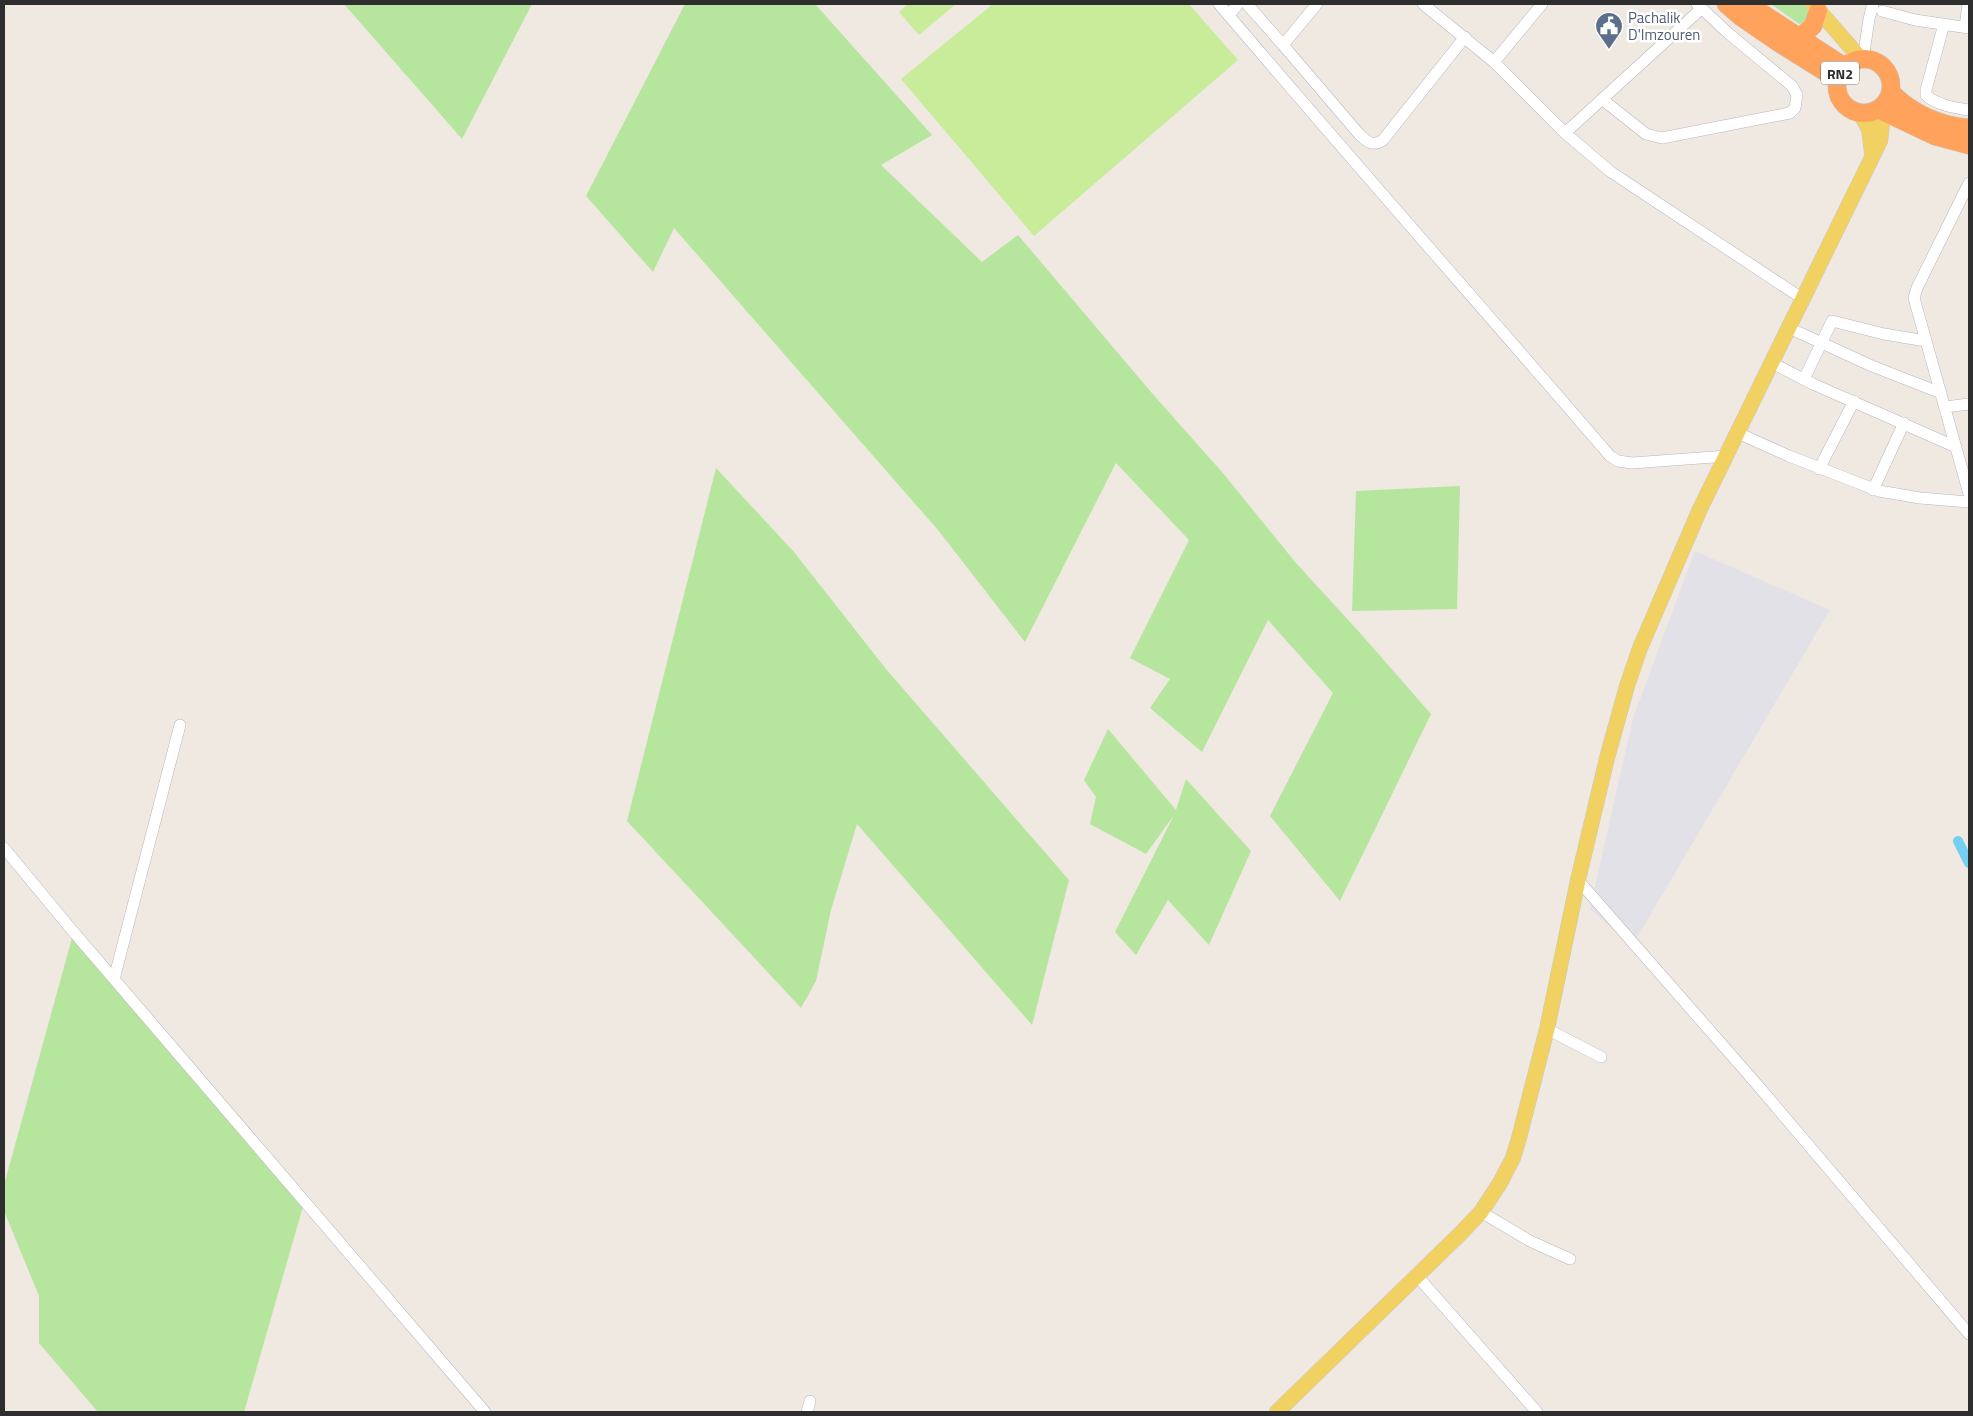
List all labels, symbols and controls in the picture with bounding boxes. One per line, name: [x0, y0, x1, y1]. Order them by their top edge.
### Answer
place label: Pachalik D'Imzouren: [1628, 6, 1700, 46]
public building icon: Pachalik D'Imzouren: [1594, 11, 1624, 50]
road number: RN2: [1821, 62, 1859, 84]

